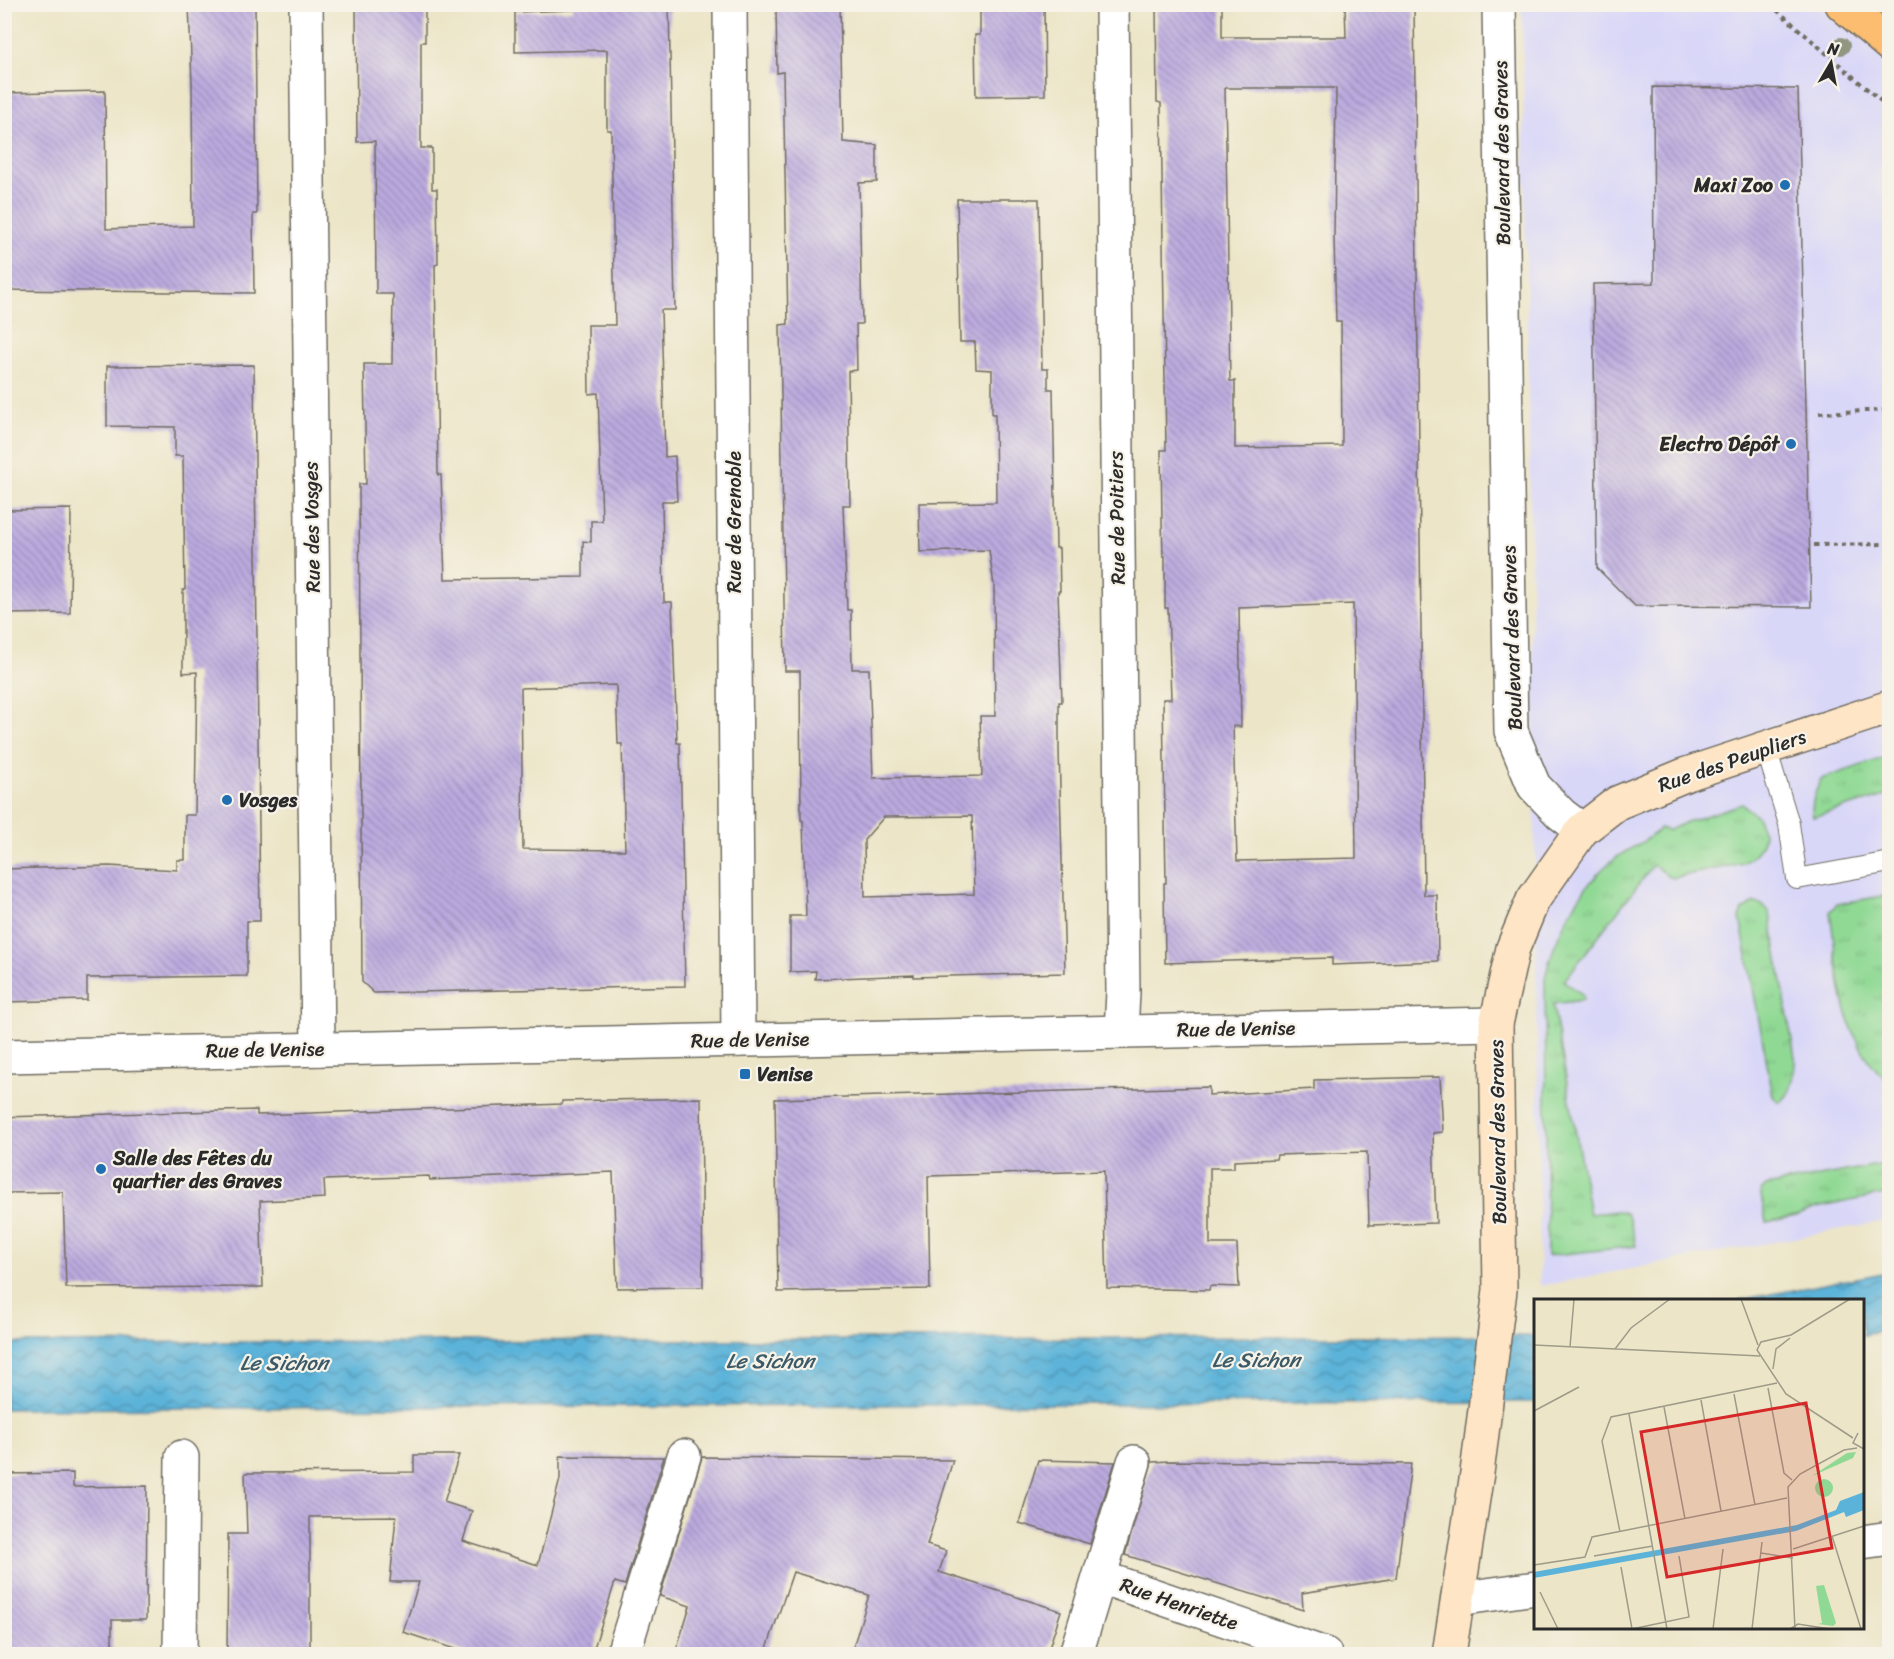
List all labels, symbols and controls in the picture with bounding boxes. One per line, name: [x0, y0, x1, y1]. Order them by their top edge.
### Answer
north arrow: [1801, 33, 1861, 93]
text: N: [1825, 33, 1842, 64]
street label: Boulevard des Graves: [1483, 60, 1521, 246]
place label: Maxi Zoo: [1693, 168, 1774, 203]
marker: Maxi Zoo: [1778, 178, 1792, 192]
place label: Electro Dépôt: [1659, 427, 1781, 462]
marker: Electro Dépôt: [1784, 437, 1798, 451]
street label: Rue de Poitiers: [1098, 450, 1136, 585]
street label: Rue de Grenoble: [717, 451, 752, 593]
street label: Rue des Vosges: [293, 460, 331, 593]
street label: Boulevard des Graves: [1491, 544, 1533, 731]
street label: Rue des Peupliers: [1653, 719, 1811, 803]
place label: Vosges: [239, 783, 298, 818]
marker: Vosges: [220, 793, 234, 807]
street label: Rue de Venise: [1176, 1010, 1296, 1048]
street label: Rue de Venise: [690, 1021, 810, 1059]
street label: Rue de Venise: [205, 1031, 325, 1069]
street label: Boulevard des Graves: [1479, 1039, 1517, 1225]
place label: Venise: [757, 1057, 813, 1092]
marker: Venise: [738, 1067, 752, 1081]
place label: Salle des Fêtes du quartier des Graves: [112, 1141, 282, 1199]
marker: Salle des Fêtes du quartier des Graves: [94, 1162, 108, 1176]
inset map: [1534, 1299, 1864, 1629]
water label: Le Sichon: [1212, 1341, 1303, 1379]
water label: Le Sichon: [726, 1342, 817, 1380]
water label: Le Sichon: [240, 1344, 331, 1382]
street label: Rue Henriette: [1115, 1567, 1243, 1641]

